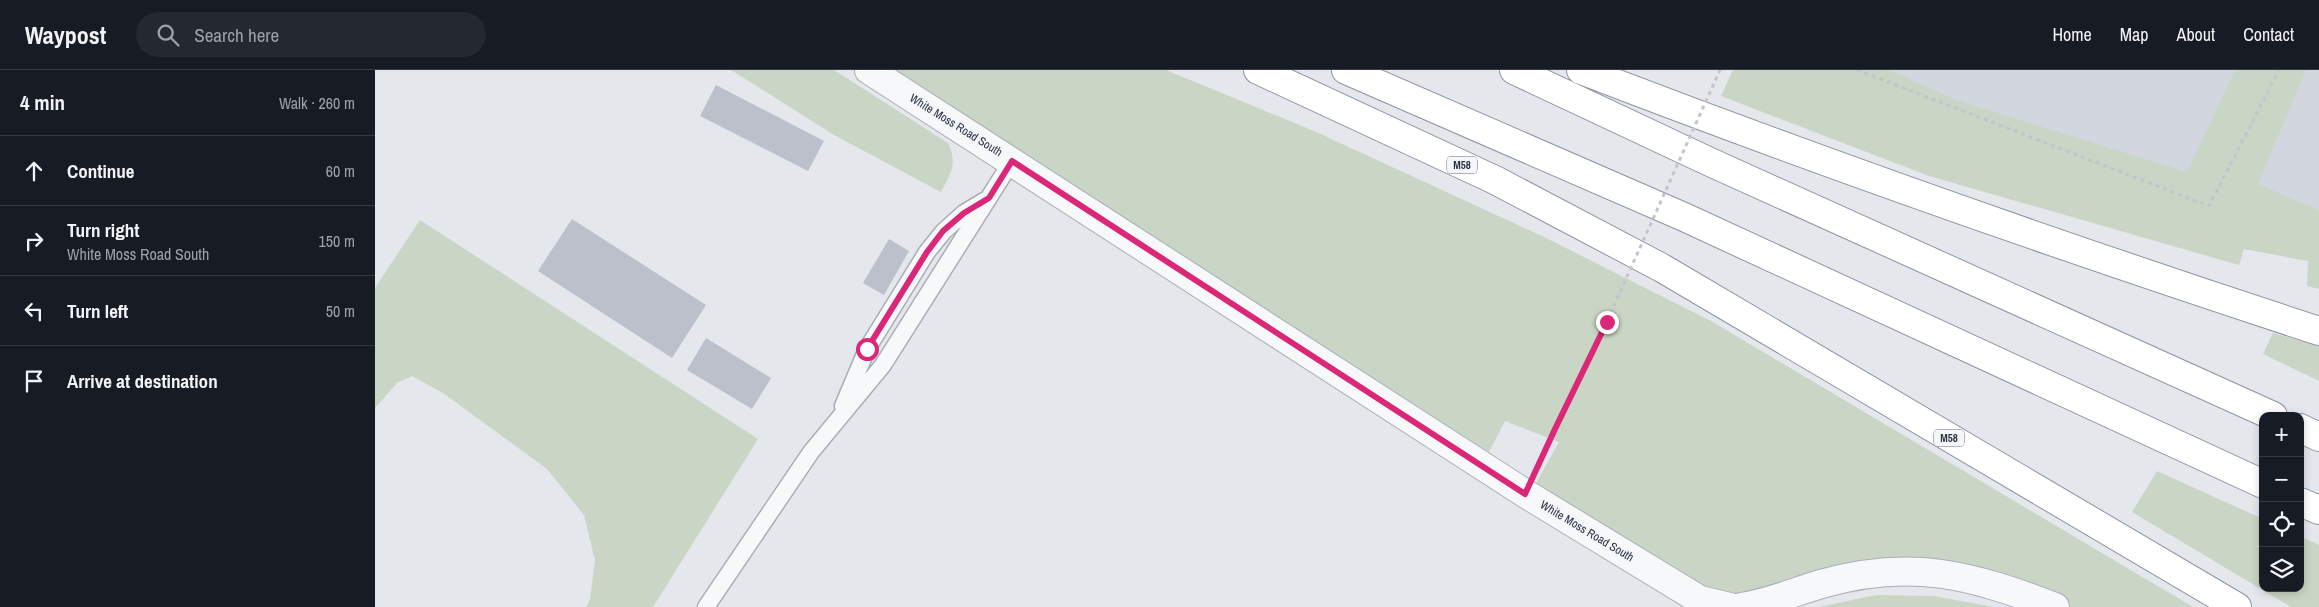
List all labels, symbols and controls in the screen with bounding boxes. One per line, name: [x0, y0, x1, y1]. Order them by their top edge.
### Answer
search box: [136, 12, 486, 57]
text: Waypost: [25, 19, 106, 51]
icon: search: [154, 21, 182, 49]
text: Search here: [194, 22, 279, 48]
text: Home: [2052, 22, 2092, 47]
text: Map: [2120, 22, 2149, 47]
text: About: [2177, 22, 2215, 47]
text: Contact: [2243, 22, 2294, 47]
text: 4 min: [20, 88, 65, 117]
street label: White Moss Road South: [907, 90, 1005, 160]
text: Walk · 260 m: [279, 92, 355, 114]
road number: M58: [1447, 156, 1477, 174]
icon: ahead: [20, 157, 48, 185]
text: Continue: [67, 158, 135, 184]
text: 60 m: [326, 160, 355, 182]
text: Turn right: [67, 217, 139, 243]
icon: right: [20, 227, 48, 255]
text: 150 m: [319, 230, 355, 252]
text: White Moss Road South: [67, 243, 209, 265]
icon: left: [20, 297, 48, 325]
text: Turn left: [67, 298, 128, 324]
text: 50 m: [326, 300, 355, 322]
route end: [1596, 311, 1619, 334]
route start: [856, 338, 879, 361]
icon: arrive: [20, 367, 48, 395]
text: Arrive at destination: [67, 368, 218, 394]
map controls: [2259, 412, 2304, 592]
button: +: [2259, 412, 2304, 457]
road number: M58: [1934, 429, 1964, 446]
button: −: [2259, 457, 2304, 502]
street label: White Moss Road South: [1537, 497, 1637, 565]
button: locate: [2259, 502, 2304, 547]
button: layers: [2259, 547, 2304, 592]

